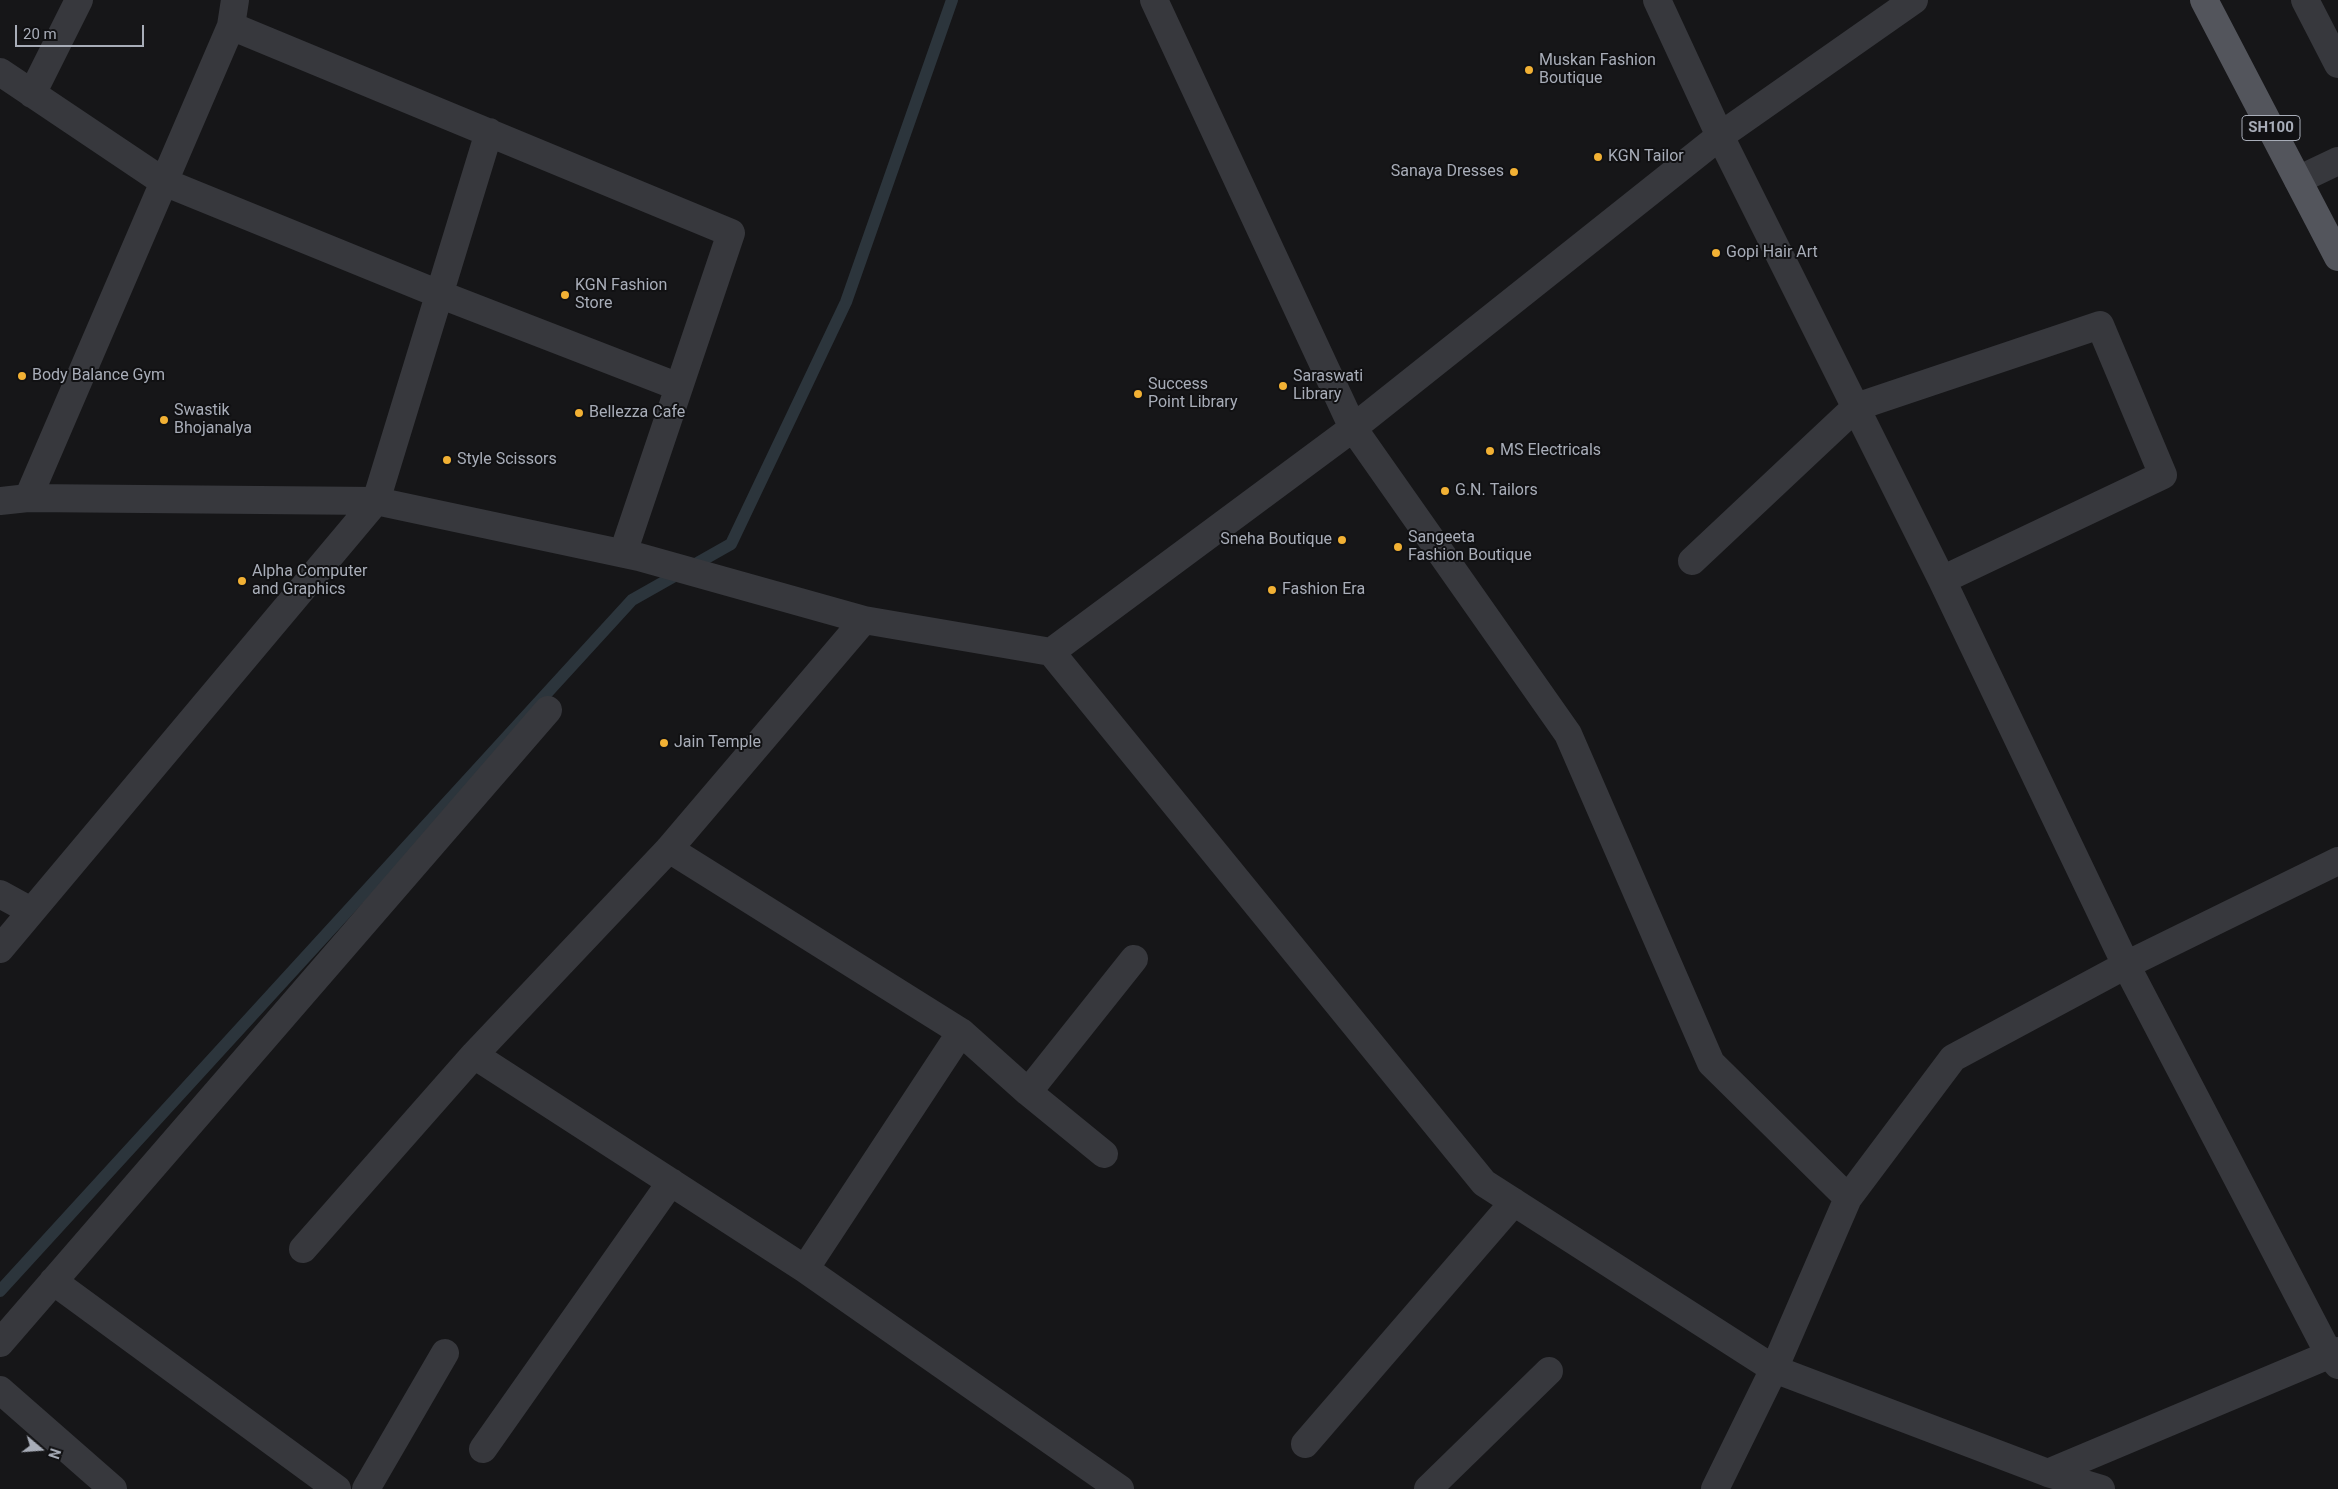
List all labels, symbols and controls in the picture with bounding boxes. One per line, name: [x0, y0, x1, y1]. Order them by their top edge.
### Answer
scale bar: [18, 15, 146, 47]
text: 20 m: [23, 25, 57, 43]
place label: Muskan Fashion Boutique: [1539, 51, 1656, 89]
marker: Muskan Fashion Boutique: [1523, 64, 1535, 76]
road number: SH100: [2242, 116, 2300, 140]
place label: KGN Tailor: [1608, 147, 1684, 167]
marker: KGN Tailor: [1592, 151, 1604, 163]
place label: Sanaya Dresses: [1391, 162, 1504, 182]
marker: Sanaya Dresses: [1508, 166, 1520, 178]
place label: Gopi Hair Art: [1726, 243, 1818, 263]
marker: Gopi Hair Art: [1710, 247, 1722, 259]
place label: KGN Fashion Store: [575, 276, 667, 314]
marker: KGN Fashion Store: [559, 289, 571, 301]
place label: Body Balance Gym: [32, 366, 165, 386]
place label: Saraswati Library: [1293, 367, 1363, 405]
marker: Body Balance Gym: [16, 370, 28, 382]
place label: Success Point Library: [1148, 375, 1237, 413]
marker: Saraswati Library: [1277, 380, 1289, 392]
marker: Success Point Library: [1132, 388, 1144, 400]
place label: Swastik Bhojanalya: [174, 401, 252, 439]
place label: Bellezza Cafe: [589, 403, 685, 423]
marker: Bellezza Cafe: [573, 407, 585, 419]
marker: Swastik Bhojanalya: [158, 414, 170, 426]
place label: MS Electricals: [1500, 441, 1601, 461]
marker: MS Electricals: [1484, 445, 1496, 457]
place label: Style Scissors: [457, 450, 557, 470]
marker: Style Scissors: [441, 454, 453, 466]
place label: G.N. Tailors: [1455, 481, 1538, 501]
marker: G.N. Tailors: [1439, 485, 1451, 497]
place label: Sangeeta Fashion Boutique: [1408, 528, 1532, 566]
place label: Sneha Boutique: [1220, 530, 1332, 550]
marker: Sneha Boutique: [1336, 534, 1348, 546]
marker: Sangeeta Fashion Boutique: [1392, 541, 1404, 553]
place label: Alpha Computer and Graphics: [252, 562, 367, 600]
marker: Alpha Computer and Graphics: [236, 575, 248, 587]
place label: Fashion Era: [1282, 580, 1365, 600]
marker: Fashion Era: [1266, 584, 1278, 596]
place label: Jain Temple: [674, 733, 761, 753]
marker: Jain Temple: [658, 737, 670, 749]
north arrow: [15, 1424, 65, 1474]
text: N: [45, 1446, 63, 1461]

